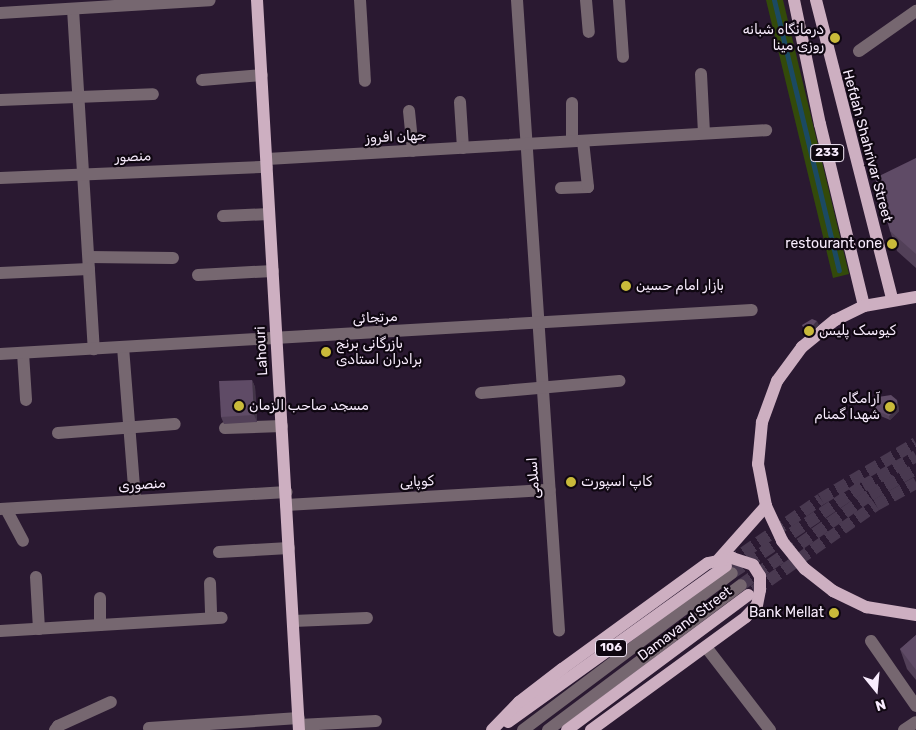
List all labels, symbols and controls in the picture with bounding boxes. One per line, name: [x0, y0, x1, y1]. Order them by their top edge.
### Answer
place label: درمانگاه شبانه روزی مینا: [743, 22, 824, 54]
marker: درمانگاه شبانه روزی مینا: [828, 31, 842, 45]
street label: Hefdah Shahrivar Street: [838, 68, 896, 224]
street label: جهان افروز: [365, 127, 427, 147]
road number: 233: [810, 144, 844, 162]
street label: منصور: [115, 148, 151, 166]
place label: restourant one: [785, 236, 882, 252]
marker: restourant one: [886, 238, 898, 250]
place label: بازار امام حسین: [636, 278, 724, 294]
marker: بازار امام حسین: [620, 280, 632, 292]
street label: مرتجائی: [352, 308, 398, 328]
place label: کیوسک پلیس: [819, 323, 896, 339]
marker: کیوسک پلیس: [803, 325, 815, 337]
street label: Lahouri: [252, 326, 272, 376]
place label: بازرگانی برنج برادران استادی: [336, 336, 422, 368]
marker: بازرگانی برنج برادران استادی: [320, 346, 332, 358]
place label: آرامگاه شهدا گمنام: [814, 391, 880, 424]
place label: مسجد صاحب الزمان: [249, 398, 369, 414]
marker: مسجد صاحب الزمان: [233, 400, 245, 412]
marker: آرامگاه شهدا گمنام: [884, 401, 896, 413]
street label: اسلامی: [524, 457, 544, 499]
street label: کوپایی: [399, 473, 435, 491]
place label: کاپ اسپورت: [581, 474, 652, 490]
street label: منصوری: [118, 475, 166, 495]
marker: کاپ اسپورت: [565, 476, 577, 488]
street label: Damavand Street: [635, 583, 735, 665]
place label: Bank Mellat: [749, 605, 824, 621]
marker: Bank Mellat: [828, 607, 840, 619]
road number: 106: [595, 638, 627, 658]
north arrow: [851, 665, 901, 715]
text: N: [873, 695, 888, 714]

